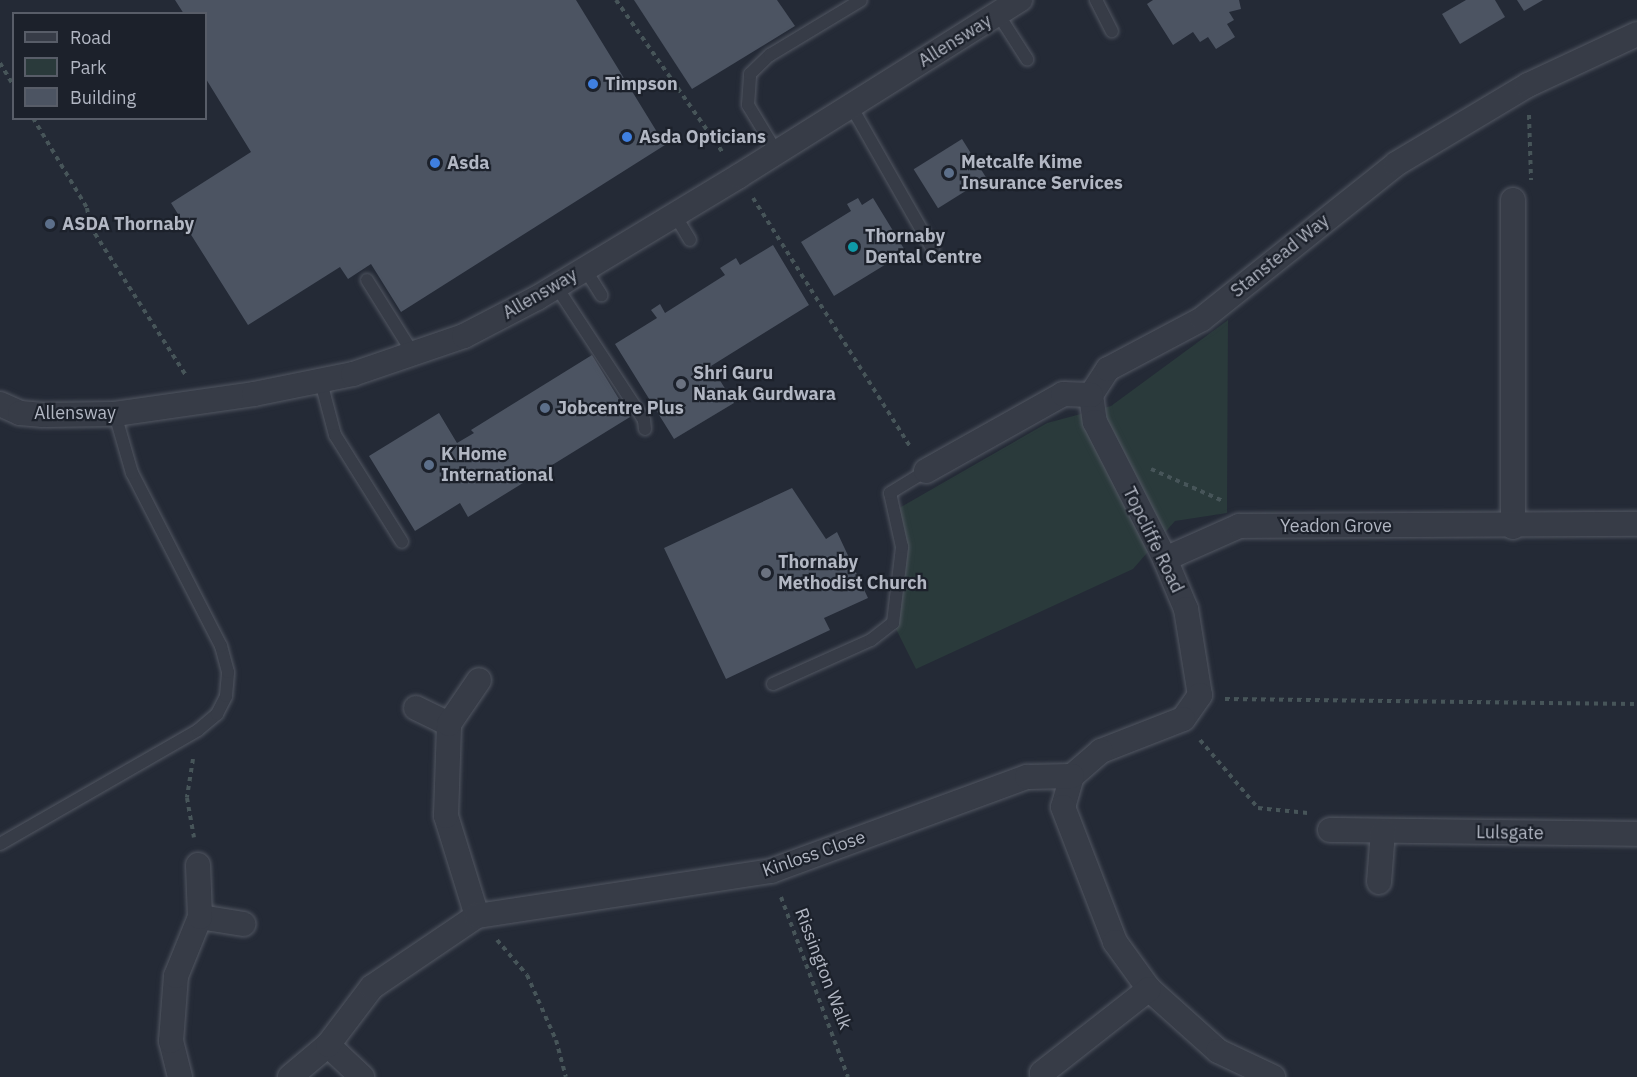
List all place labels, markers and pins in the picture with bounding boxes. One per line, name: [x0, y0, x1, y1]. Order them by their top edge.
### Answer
place label: Timpson: [605, 73, 678, 95]
marker: Timpson: [586, 77, 600, 91]
place label: Asda Opticians: [639, 126, 766, 148]
marker: Asda Opticians: [620, 130, 634, 144]
place label: Asda: [447, 152, 490, 174]
place label: Metcalfe Kime Insurance Services: [961, 152, 1123, 195]
marker: Asda: [428, 156, 442, 170]
marker: Metcalfe Kime Insurance Services: [942, 166, 956, 180]
place label: ASDA Thornaby: [62, 213, 194, 235]
marker: ASDA Thornaby: [43, 217, 57, 231]
place label: Thornaby Dental Centre: [865, 226, 982, 268]
marker: Thornaby Dental Centre: [846, 240, 860, 254]
place label: Shri Guru Nanak Gurdwara: [693, 363, 836, 406]
marker: Shri Guru Nanak Gurdwara: [674, 377, 688, 391]
place label: Jobcentre Plus: [557, 397, 684, 419]
marker: Jobcentre Plus: [538, 401, 552, 415]
place label: K Home International: [441, 444, 553, 486]
marker: K Home International: [422, 458, 436, 472]
place label: Thornaby Methodist Church: [778, 552, 927, 594]
marker: Thornaby Methodist Church: [759, 566, 773, 580]

